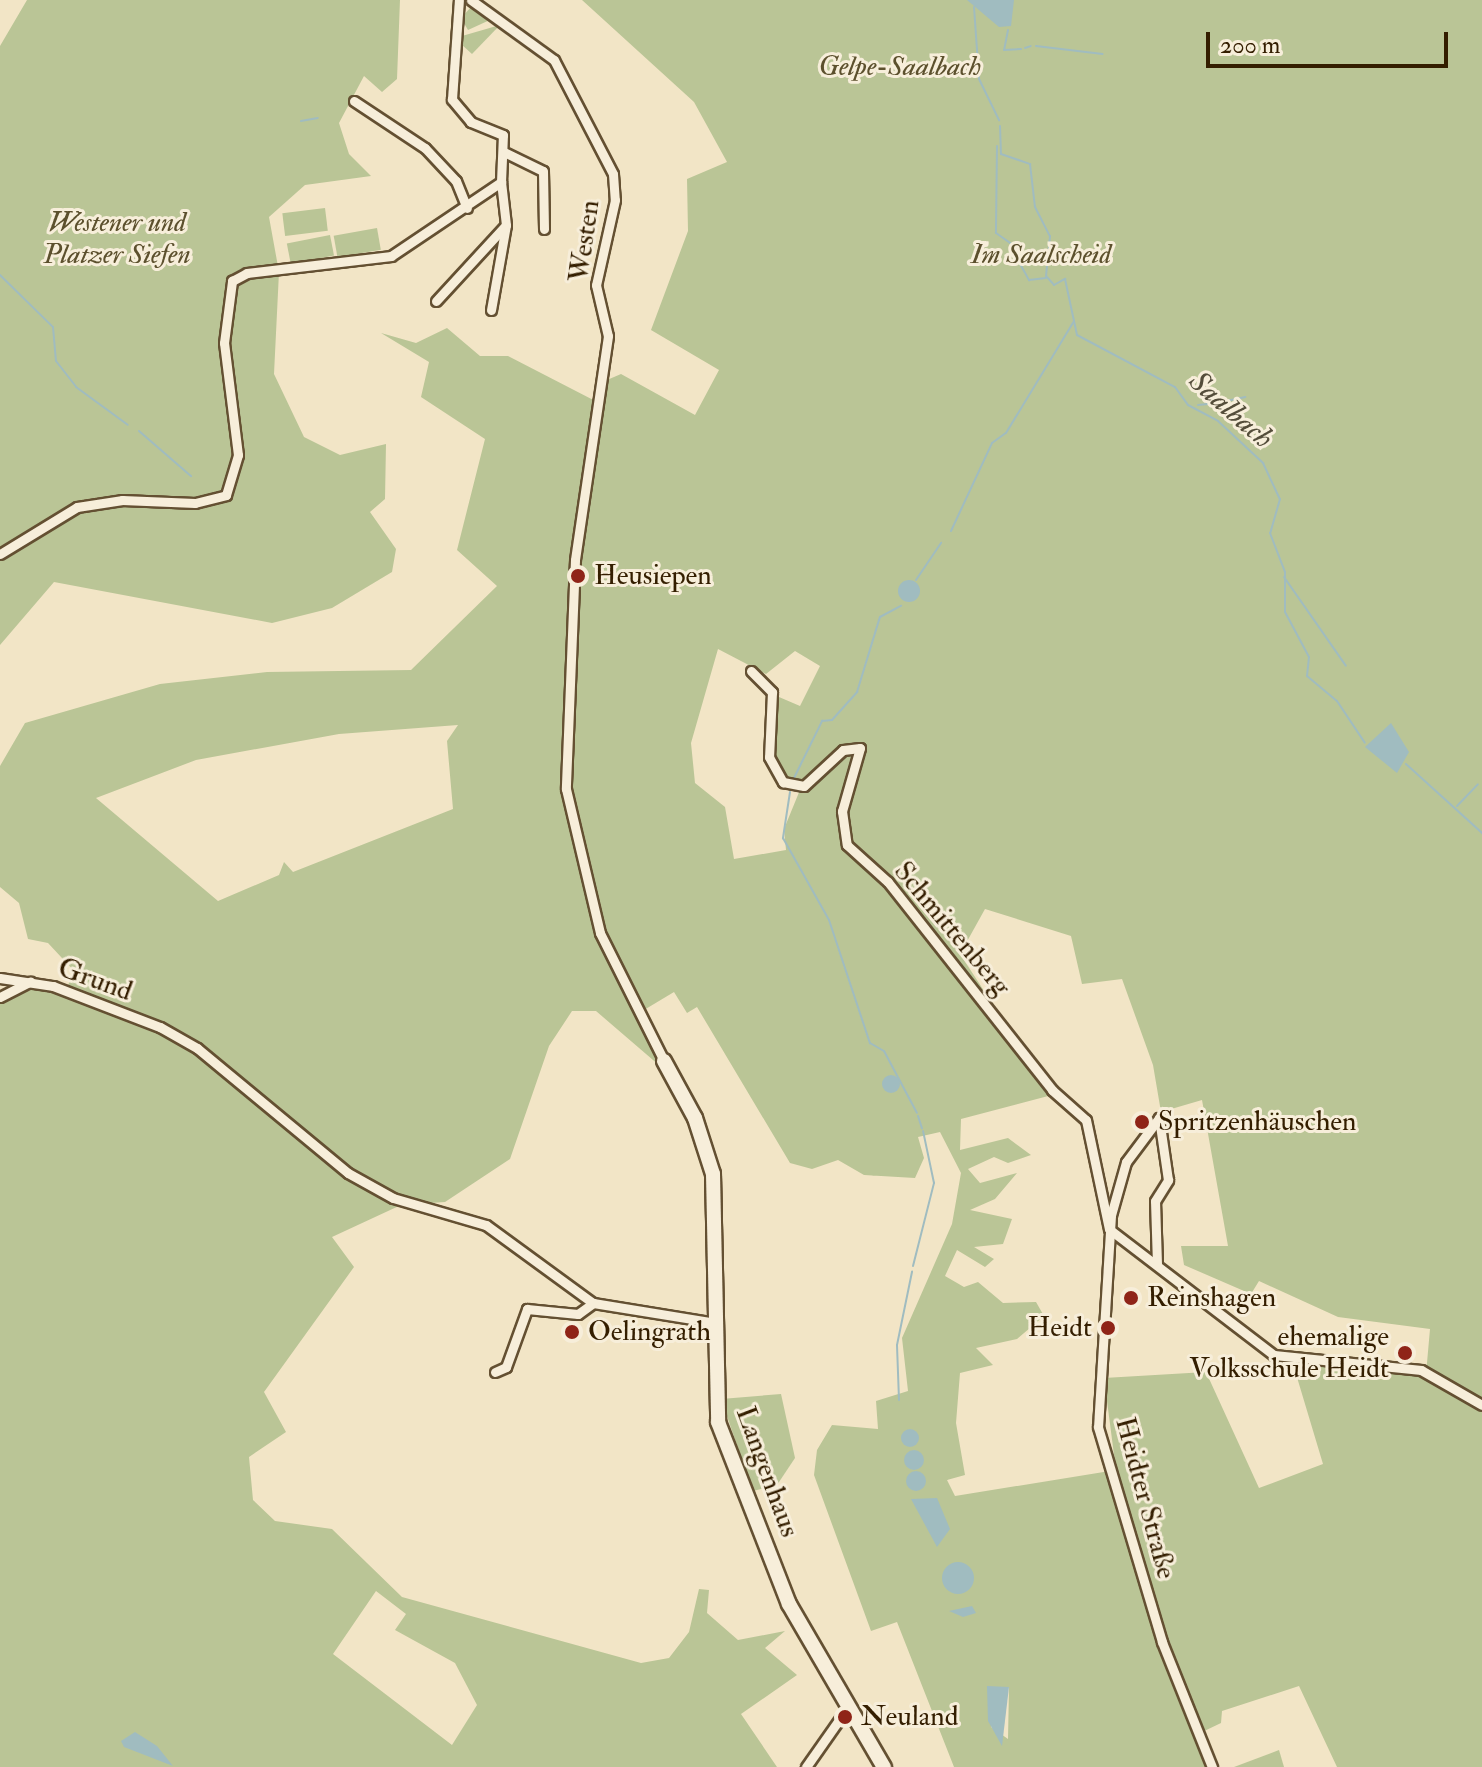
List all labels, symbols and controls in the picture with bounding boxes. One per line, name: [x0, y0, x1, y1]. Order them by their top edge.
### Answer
scale bar: [1210, 16, 1452, 66]
text: 200 m: [1220, 30, 1280, 61]
park label: Gelpe-Saalbach: [819, 50, 981, 84]
street label: Westen: [563, 198, 607, 284]
park label: Westener und Platzer Siefen: [43, 206, 191, 272]
park label: Im Saalscheid: [971, 238, 1111, 272]
water label: Saalbach: [1181, 364, 1281, 456]
place label: Heusiepen: [594, 559, 712, 593]
marker: Heusiepen: [569, 567, 587, 585]
street label: Schmittenberg: [886, 855, 1018, 1003]
street label: Grund: [53, 951, 137, 1009]
place label: Spritzenhäuschen: [1158, 1105, 1357, 1139]
marker: Spritzenhäuschen: [1133, 1113, 1151, 1131]
place label: Reinshagen: [1147, 1281, 1276, 1315]
marker: Reinshagen: [1122, 1289, 1140, 1307]
place label: Heidt: [1028, 1311, 1092, 1345]
place label: Oelingrath: [588, 1315, 711, 1349]
marker: Heidt: [1099, 1319, 1117, 1337]
place label: ehemalige Volksschule Heidt: [1189, 1320, 1389, 1386]
marker: Oelingrath: [563, 1323, 581, 1341]
marker: ehemalige Volksschule Heidt: [1396, 1344, 1414, 1362]
street label: Langenhaus: [728, 1402, 806, 1542]
street label: Heidter Straße: [1107, 1414, 1183, 1582]
place label: Neuland: [861, 1700, 958, 1734]
marker: Neuland: [836, 1708, 854, 1726]

